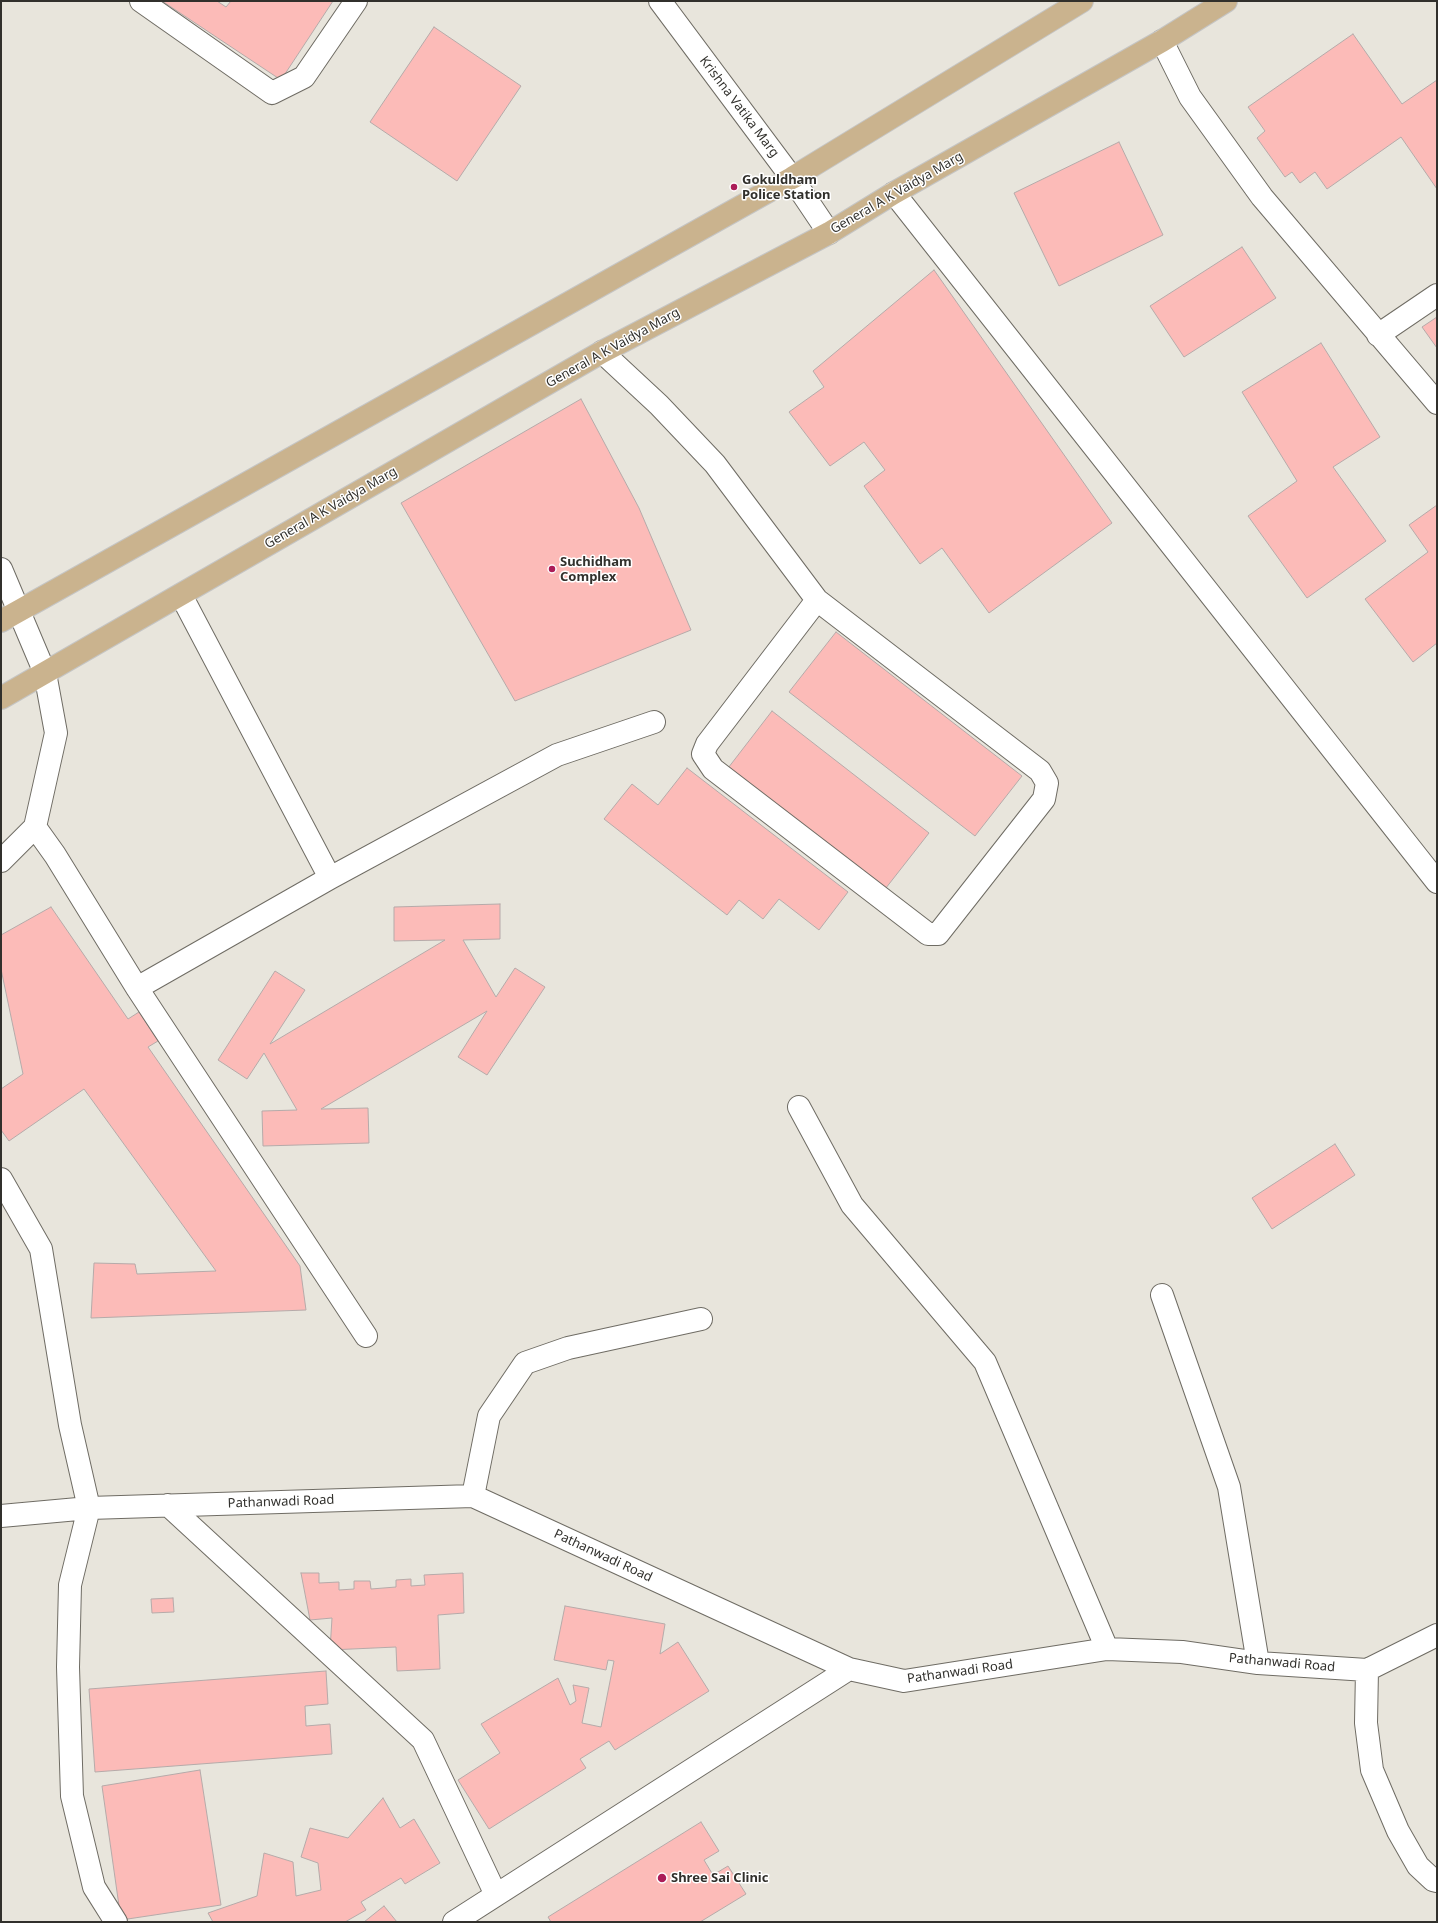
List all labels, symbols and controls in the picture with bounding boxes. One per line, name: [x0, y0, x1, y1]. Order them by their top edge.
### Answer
street label: Krishna Vatika Marg: [696, 53, 782, 161]
street label: General A K Vaidya Marg: [828, 149, 966, 237]
place label: Gokuldham Police Station: [742, 172, 831, 203]
marker: Gokuldham Police Station: [729, 182, 739, 192]
street label: General A K Vaidya Marg: [544, 305, 682, 391]
street label: General A K Vaidya Marg: [262, 464, 400, 552]
place label: Suchidham Complex: [560, 554, 632, 585]
marker: Suchidham Complex: [547, 564, 557, 574]
street label: Pathanwadi Road: [227, 1492, 335, 1512]
street label: Pathanwadi Road: [551, 1526, 655, 1586]
street label: Pathanwadi Road: [1228, 1651, 1336, 1675]
street label: Pathanwadi Road: [906, 1657, 1014, 1687]
place label: Shree Sai Clinic: [671, 1870, 768, 1886]
marker: Shree Sai Clinic: [656, 1872, 668, 1884]

